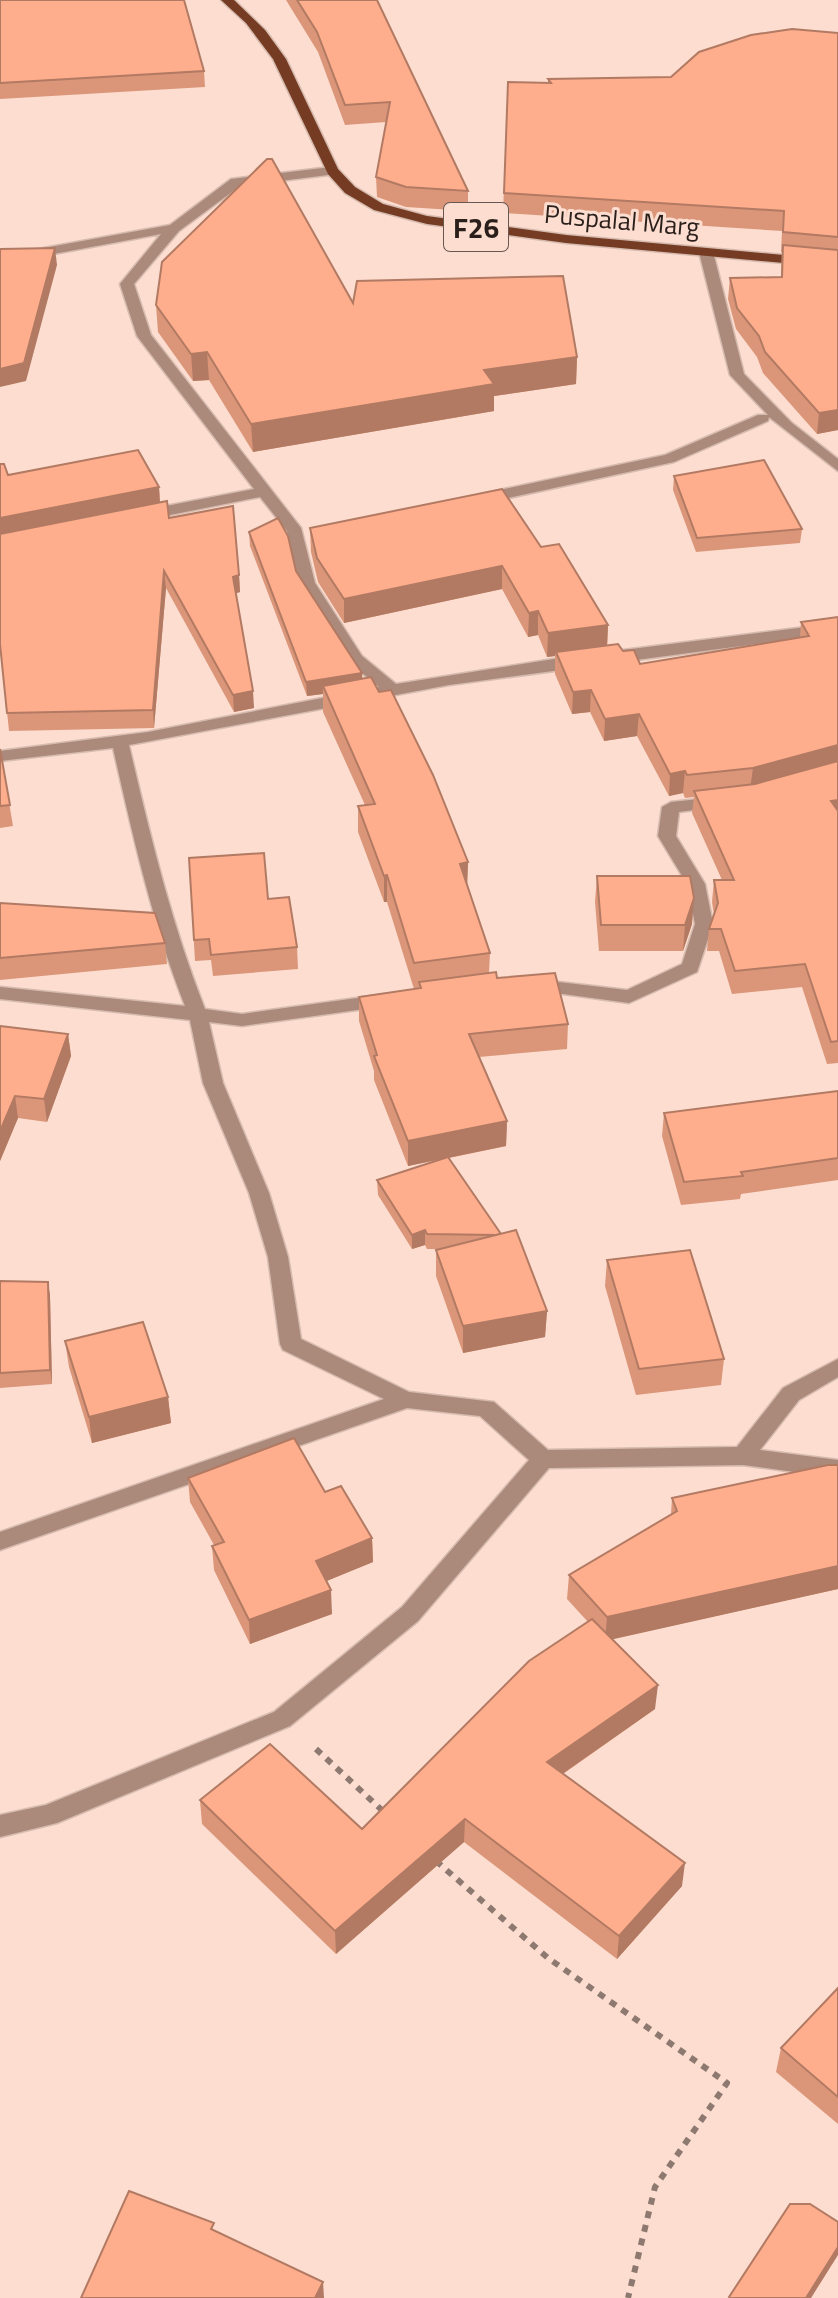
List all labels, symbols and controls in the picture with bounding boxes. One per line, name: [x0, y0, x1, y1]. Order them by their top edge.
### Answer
street label: Puspalal Marg: [543, 194, 701, 246]
road number: F26: [444, 203, 508, 251]

